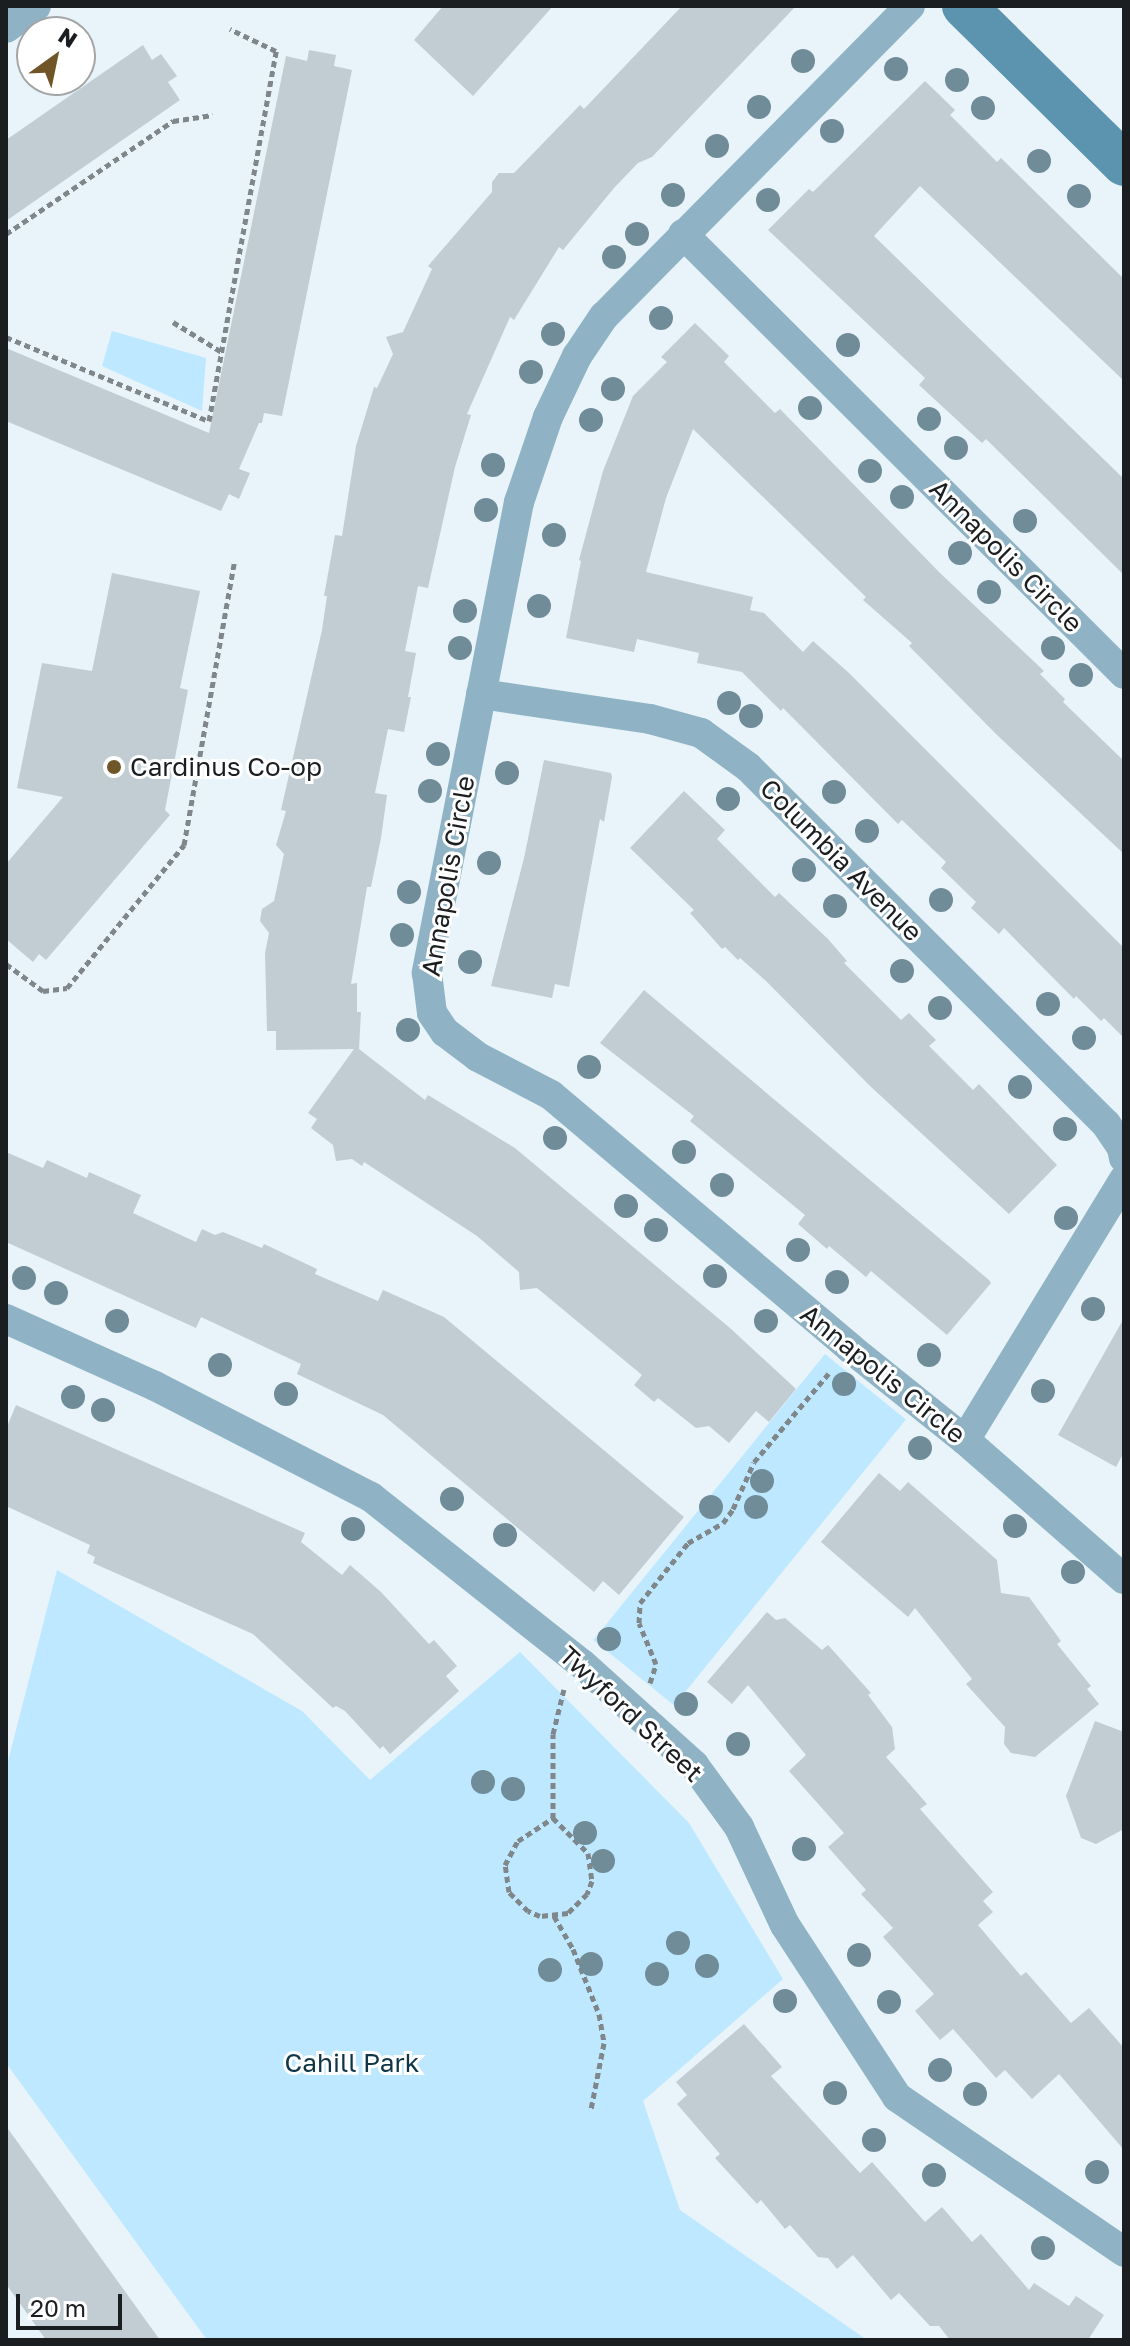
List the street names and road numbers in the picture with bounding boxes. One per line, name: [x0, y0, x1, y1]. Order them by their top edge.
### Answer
street label: Annapolis Circle: [923, 473, 1089, 639]
street label: Annapolis Circle: [415, 773, 481, 979]
street label: Columbia Avenue: [754, 773, 928, 947]
street label: Annapolis Circle: [794, 1298, 972, 1450]
street label: Twyford Street: [553, 1640, 709, 1788]

